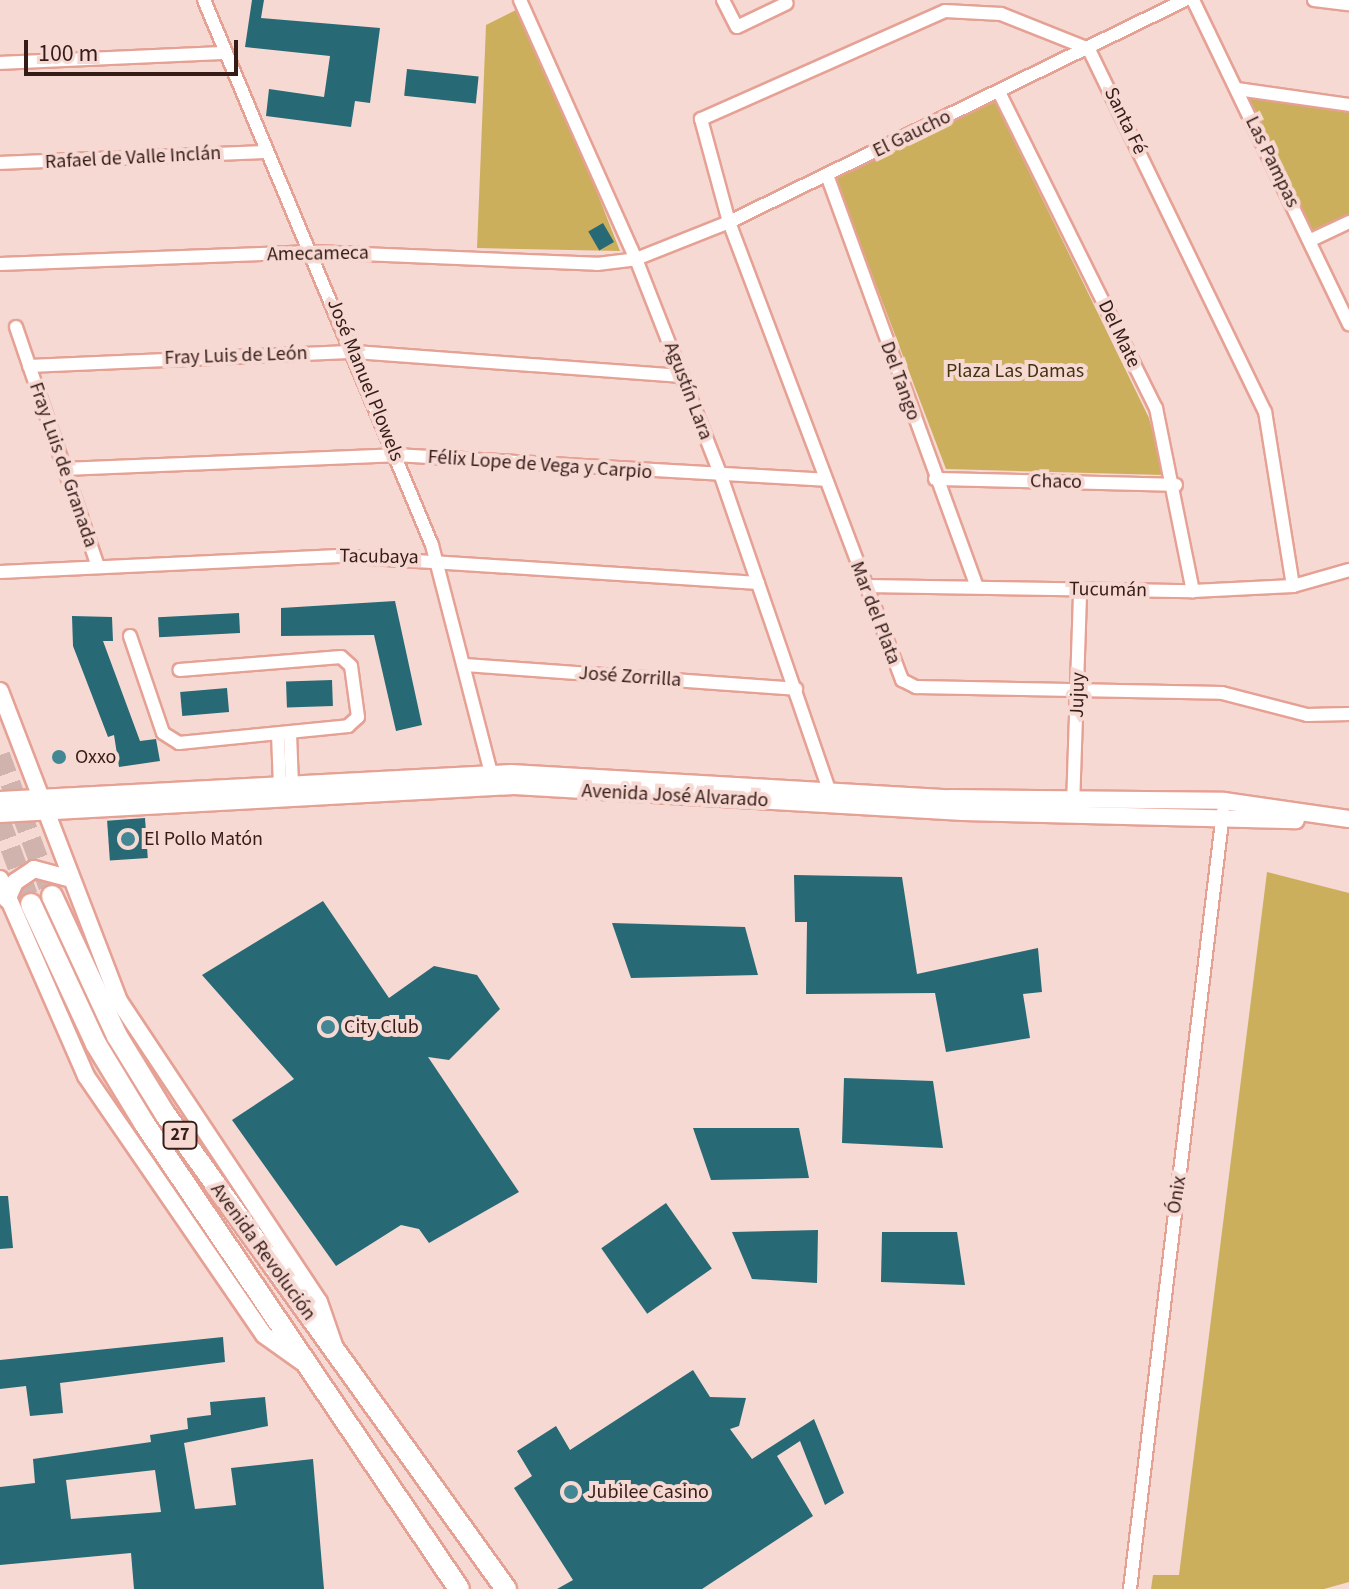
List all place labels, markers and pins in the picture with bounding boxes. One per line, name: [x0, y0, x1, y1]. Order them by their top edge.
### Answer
place label: Oxxo: [75, 745, 116, 769]
marker: Oxxo: [50, 748, 68, 766]
place label: El Pollo Matón: [144, 827, 263, 851]
marker: El Pollo Matón: [119, 830, 137, 848]
place label: City Club: [344, 1015, 419, 1039]
marker: City Club: [319, 1018, 337, 1036]
place label: Jubilee Casino: [587, 1480, 709, 1504]
marker: Jubilee Casino: [562, 1483, 580, 1501]

